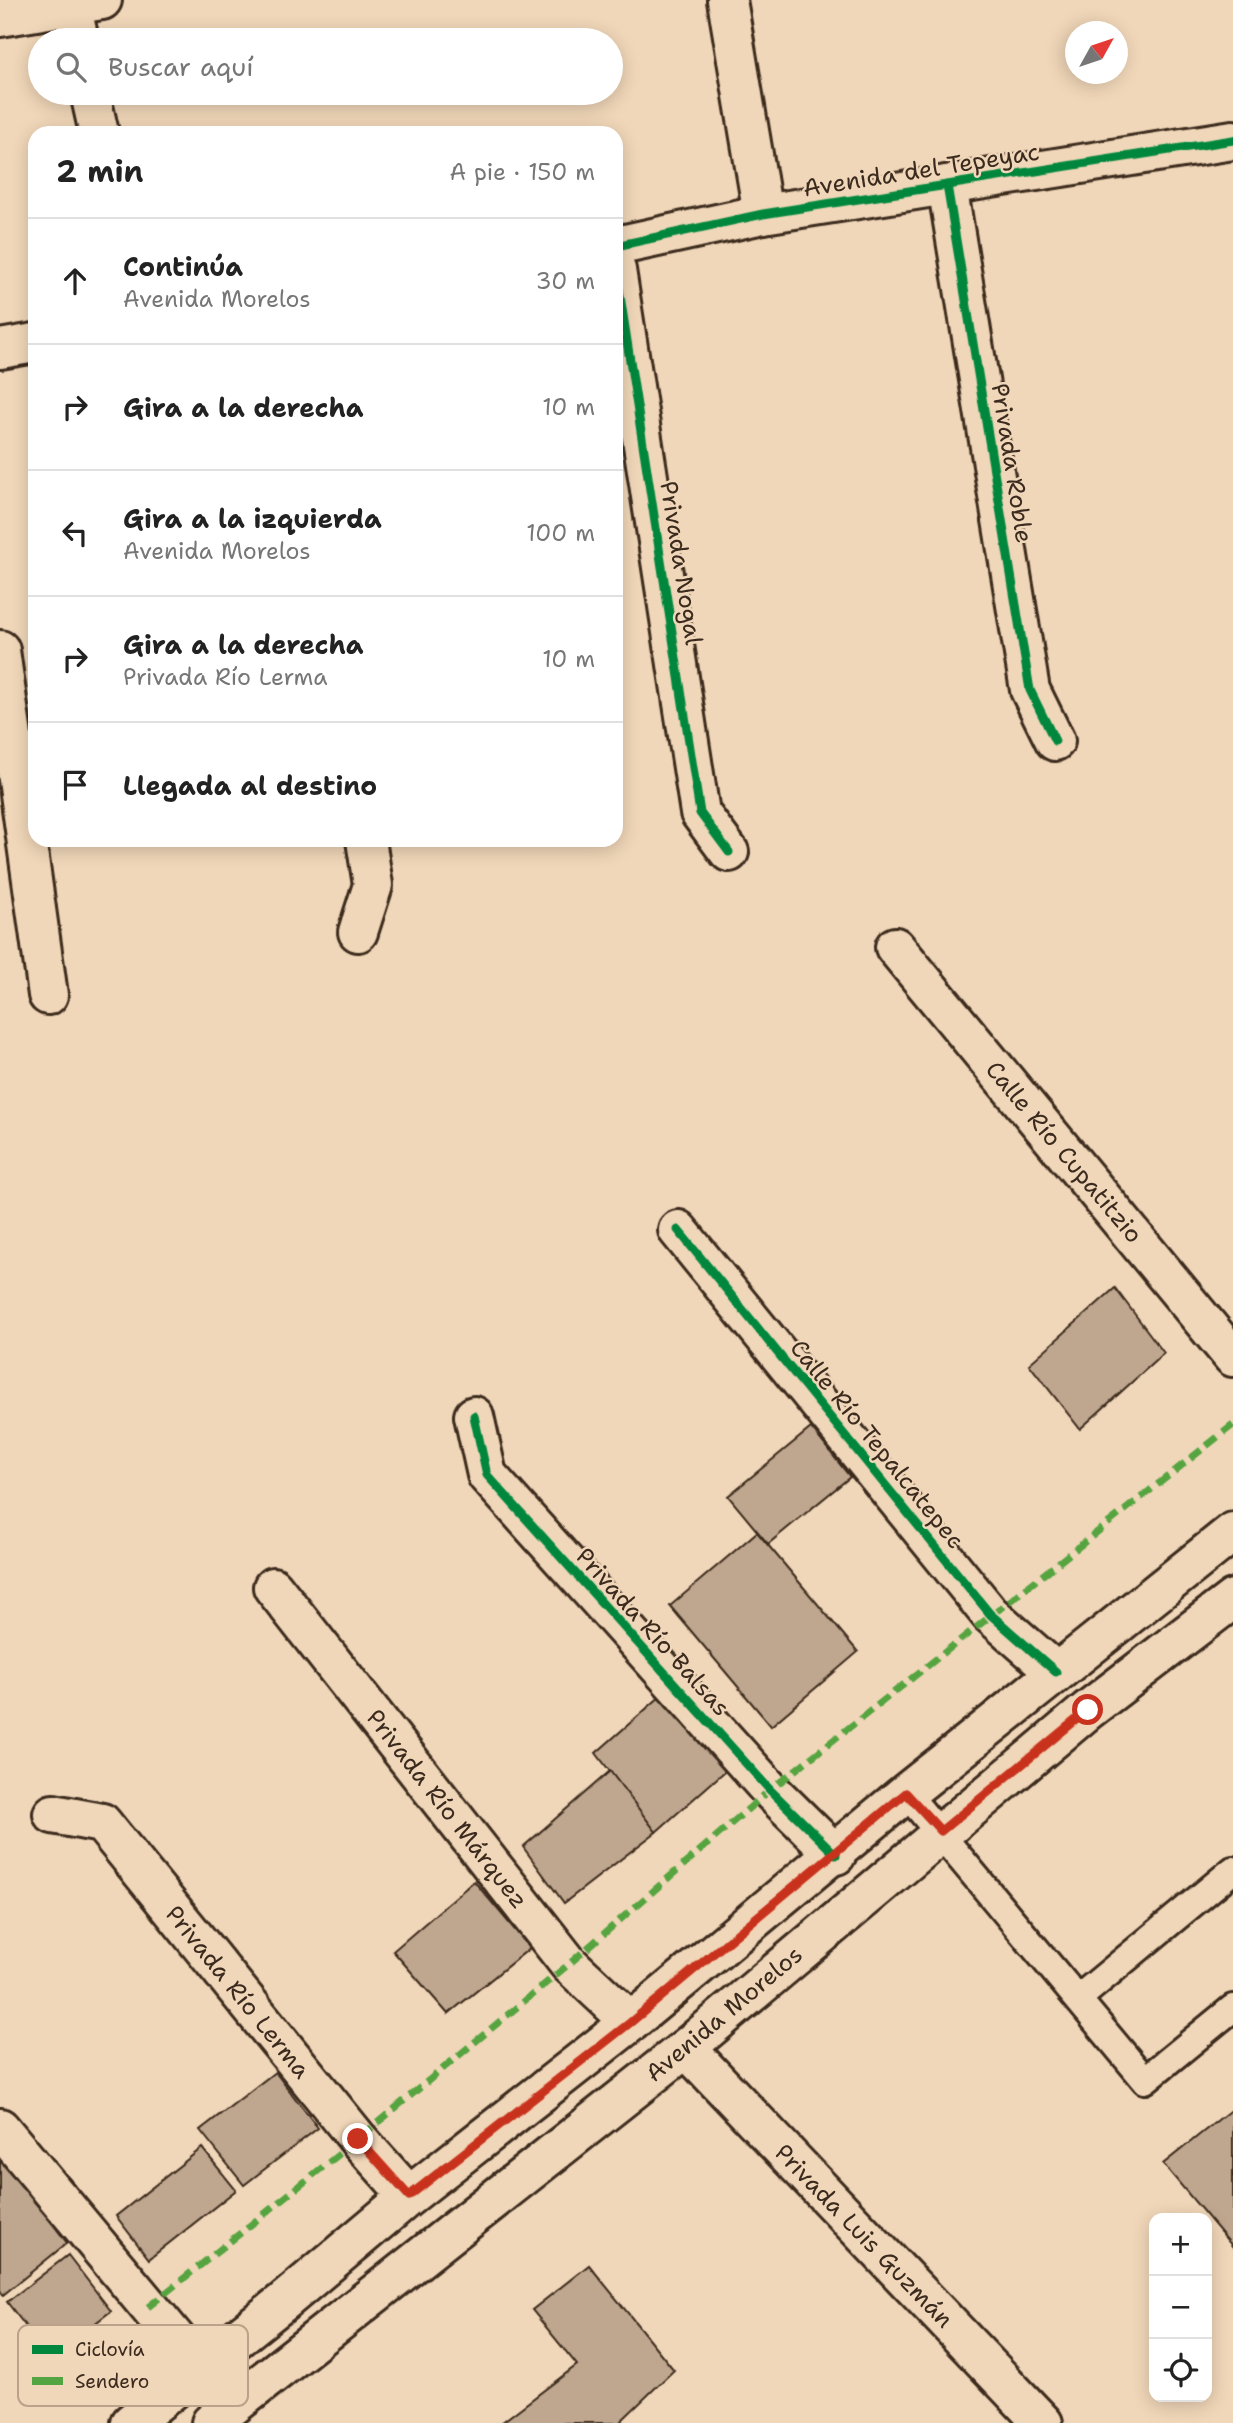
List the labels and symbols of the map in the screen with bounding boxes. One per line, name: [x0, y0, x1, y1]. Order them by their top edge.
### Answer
north arrow: [1065, 21, 1128, 84]
street label: Avenida del Tepeyac: [801, 136, 1041, 204]
street label: Privada Roble: [984, 381, 1040, 545]
street label: Privada Nogal: [652, 479, 710, 648]
street label: Calle Río Cupatitzio: [978, 1054, 1150, 1250]
street label: Calle Río Tepalcatepec: [783, 1333, 971, 1555]
street label: Privada Río Balsas: [569, 1541, 737, 1723]
route start: [1072, 1694, 1103, 1725]
street label: Privada Río Márquez: [359, 1703, 535, 1915]
street label: Privada Río Lerma: [158, 1899, 318, 2085]
street label: Avenida Morelos: [639, 1939, 809, 2089]
route end: [342, 2123, 373, 2154]
street label: Privada Luis Guzmán: [768, 2137, 960, 2335]
legend: [18, 2325, 248, 2406]
text: Ciclovía: [75, 2337, 145, 2362]
text: Sendero: [75, 2369, 149, 2394]

